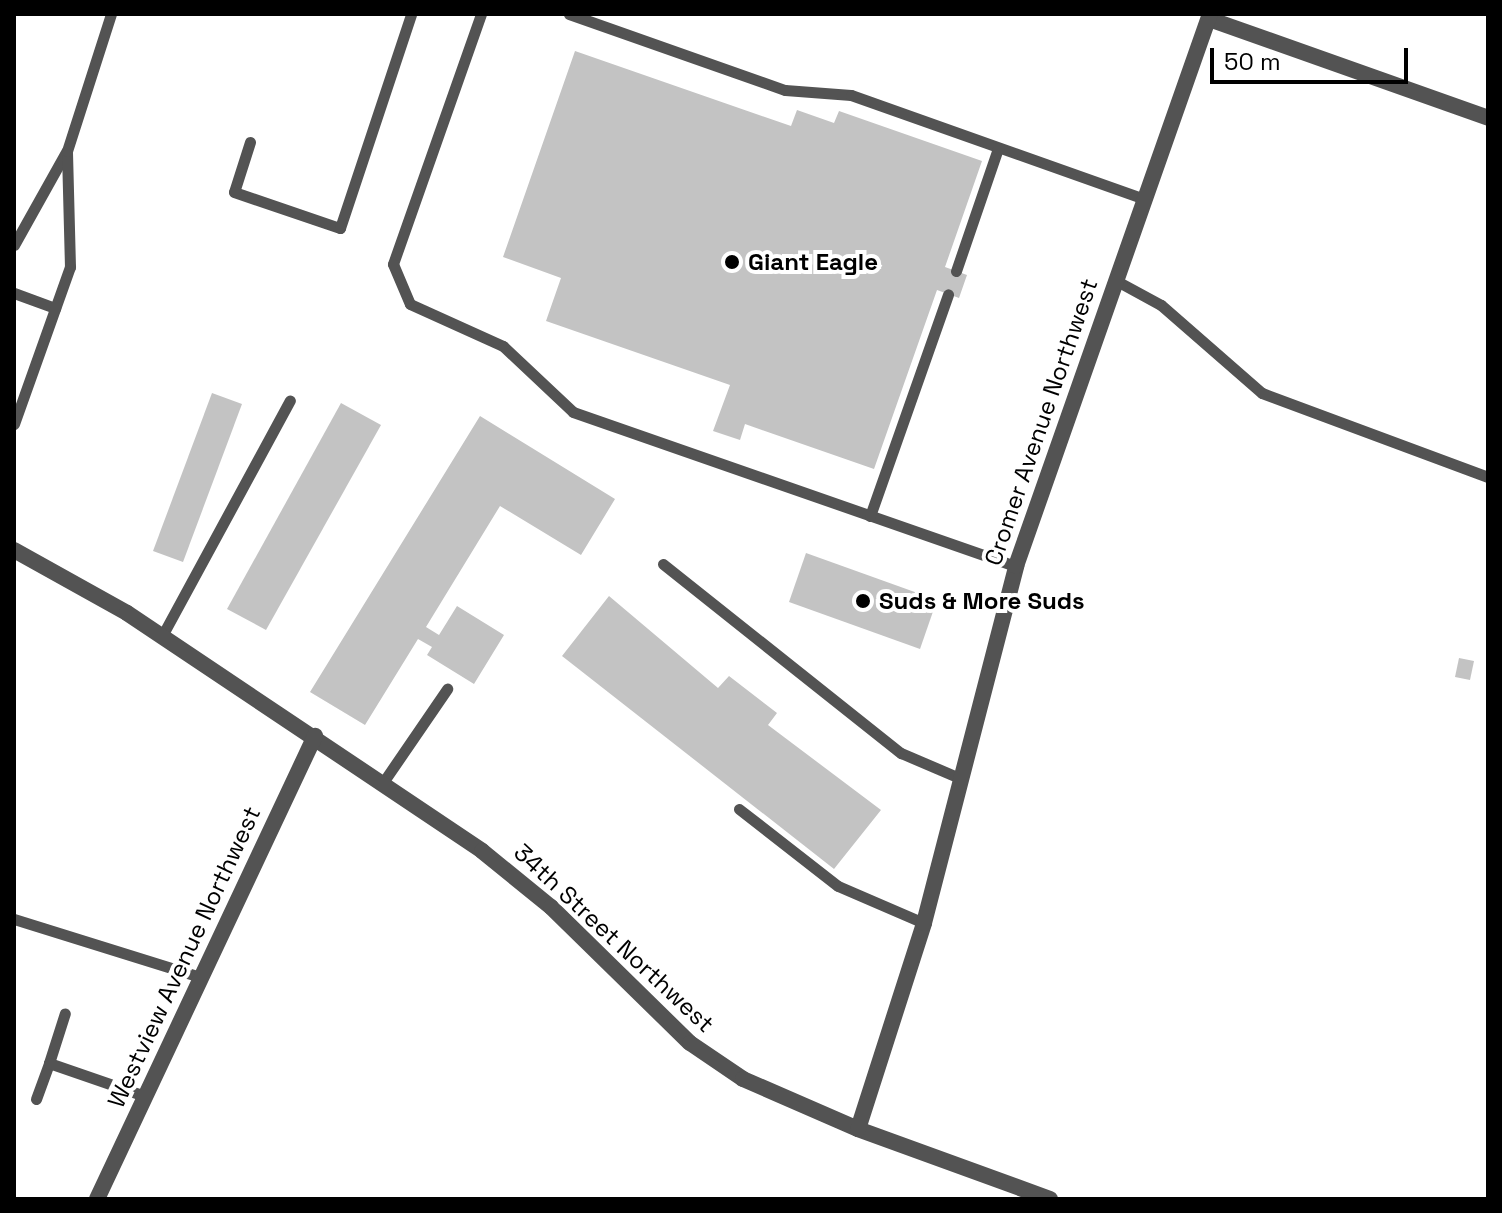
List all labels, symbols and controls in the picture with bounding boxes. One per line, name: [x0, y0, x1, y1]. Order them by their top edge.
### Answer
scale bar: [1214, 32, 1412, 82]
text: 50 m: [1224, 46, 1281, 77]
place label: Giant Eagle: [748, 248, 878, 276]
marker: Giant Eagle: [723, 253, 741, 271]
street label: Cromer Avenue Northwest: [978, 275, 1104, 569]
place label: Suds & More Suds: [879, 587, 1085, 615]
marker: Suds & More Suds: [854, 592, 872, 610]
street label: Westview Avenue Northwest: [101, 802, 267, 1112]
street label: 34th Street Northwest: [508, 838, 720, 1038]

